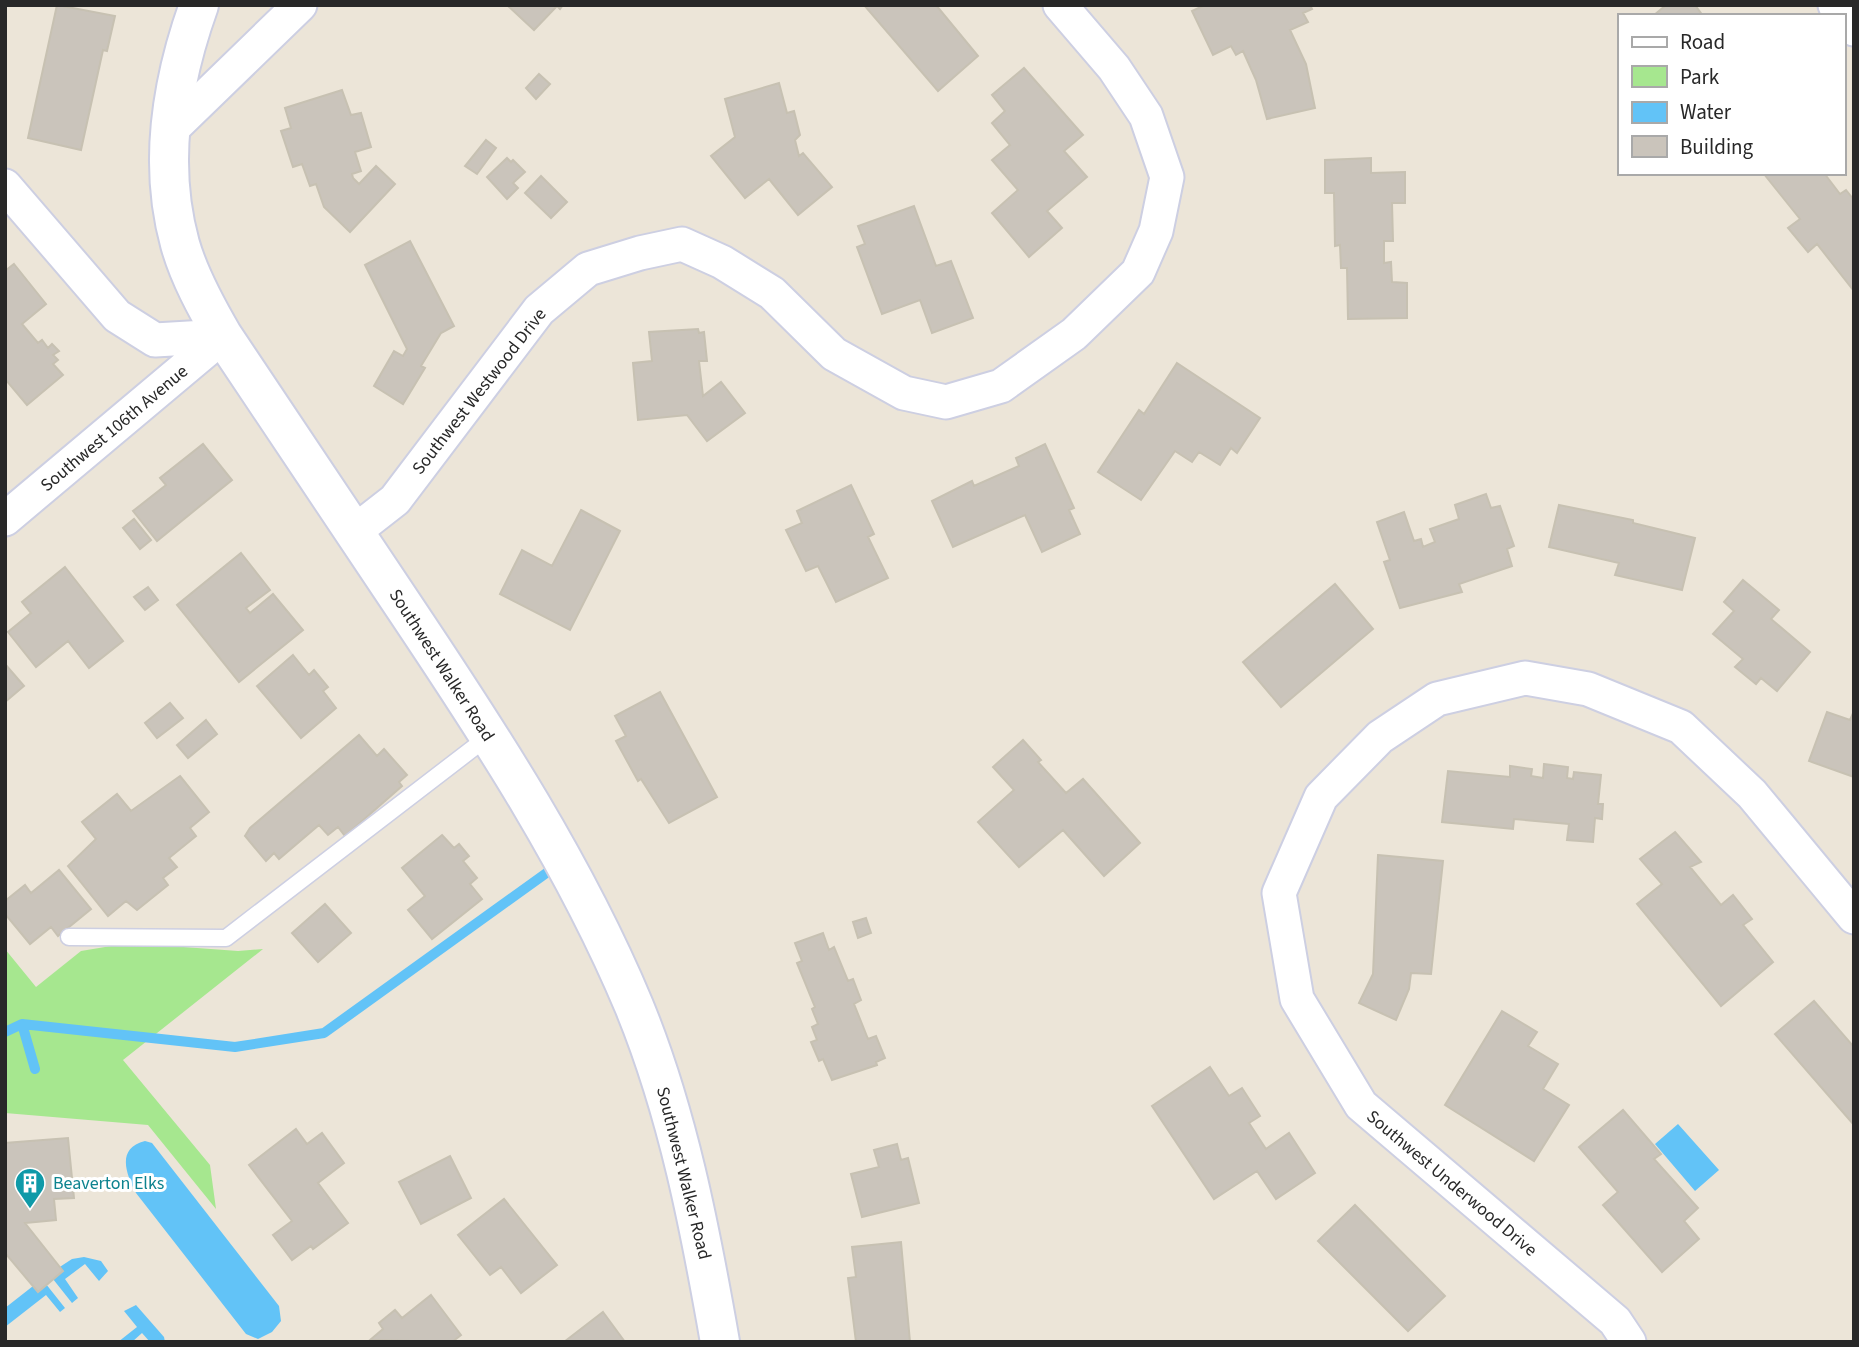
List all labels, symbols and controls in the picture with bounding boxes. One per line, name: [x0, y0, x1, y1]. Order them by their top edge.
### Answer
legend: [1618, 14, 1845, 175]
text: Road: [1680, 27, 1725, 57]
text: Park: [1680, 62, 1720, 92]
text: Water: [1680, 97, 1732, 127]
text: Building: [1680, 132, 1754, 162]
street label: Southwest Westwood Drive: [406, 303, 552, 480]
street label: Southwest 106th Avenue: [35, 359, 193, 498]
street label: Southwest Walker Road: [383, 584, 500, 746]
street label: Southwest Walker Road: [650, 1084, 717, 1262]
street label: Southwest Underwood Drive: [1361, 1104, 1542, 1262]
building icon: Beaverton Elks: [13, 1166, 47, 1210]
place label: Beaverton Elks: [53, 1171, 164, 1196]

